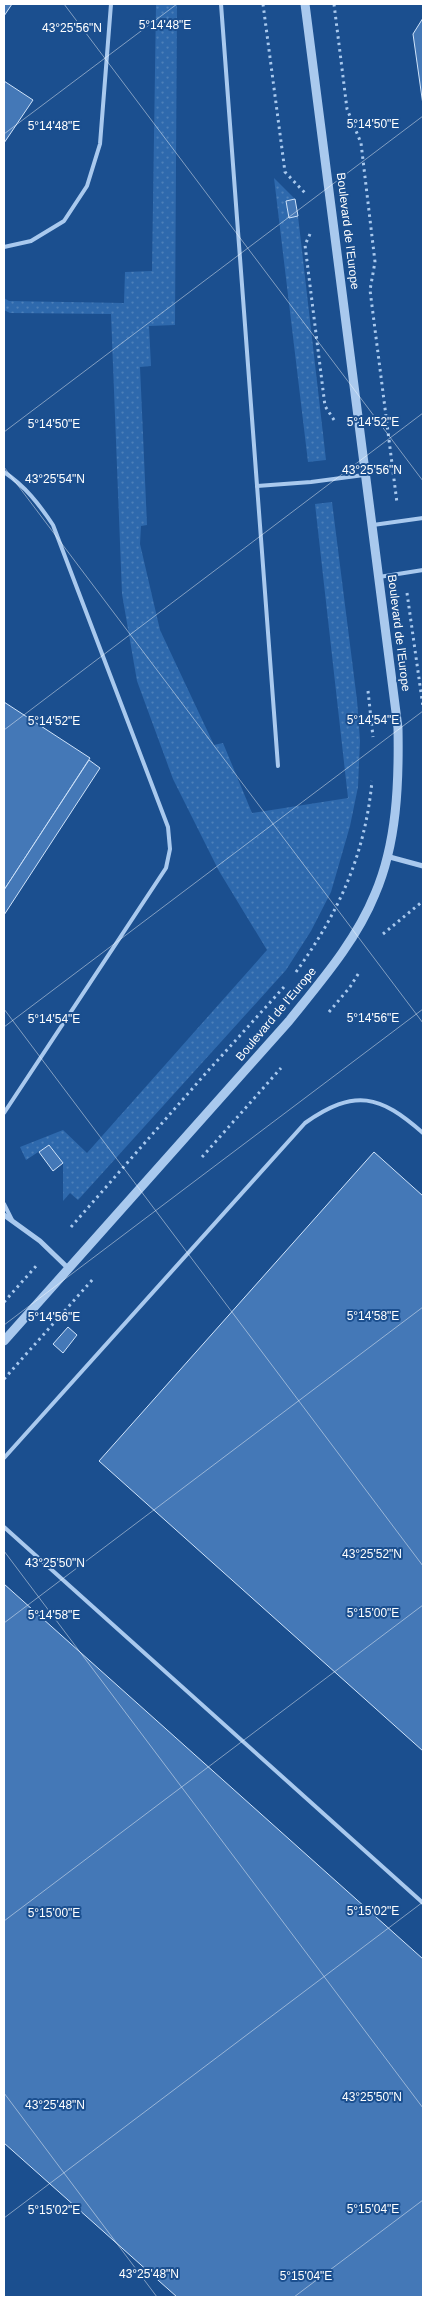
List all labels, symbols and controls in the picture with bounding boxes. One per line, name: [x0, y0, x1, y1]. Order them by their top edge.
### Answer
text: 5°14'48"E: [139, 18, 191, 32]
text: 43°25'56"N: [42, 21, 102, 35]
text: 5°14'50"E: [347, 117, 399, 131]
text: 5°14'48"E: [28, 119, 80, 133]
street label: Boulevard de l'Europe: [334, 172, 362, 291]
text: 5°14'52"E: [347, 415, 399, 429]
text: 5°14'50"E: [28, 417, 80, 431]
text: 43°25'56"N: [342, 463, 402, 477]
text: 43°25'54"N: [25, 472, 85, 486]
street label: Boulevard de l'Europe: [385, 574, 413, 693]
text: 5°14'54"E: [347, 713, 399, 727]
text: 5°14'52"E: [28, 714, 80, 728]
street label: Boulevard de l'Europe: [233, 964, 319, 1064]
text: 5°14'56"E: [347, 1011, 399, 1025]
text: 5°14'54"E: [28, 1012, 80, 1026]
text: 5°14'58"E: [347, 1309, 399, 1323]
text: 5°14'56"E: [28, 1310, 80, 1324]
text: 43°25'52"N: [342, 1547, 402, 1561]
text: 43°25'50"N: [25, 1556, 85, 1570]
text: 5°15'00"E: [347, 1606, 399, 1620]
text: 5°14'58"E: [28, 1608, 80, 1622]
text: 5°15'02"E: [347, 1904, 399, 1918]
text: 5°15'00"E: [28, 1906, 80, 1920]
text: 43°25'50"N: [342, 2090, 402, 2104]
text: 43°25'48"N: [25, 2098, 85, 2112]
text: 5°15'04"E: [347, 2202, 399, 2216]
text: 5°15'02"E: [28, 2203, 80, 2217]
text: 43°25'48"N: [119, 2267, 179, 2281]
text: 5°15'04"E: [280, 2269, 332, 2283]

